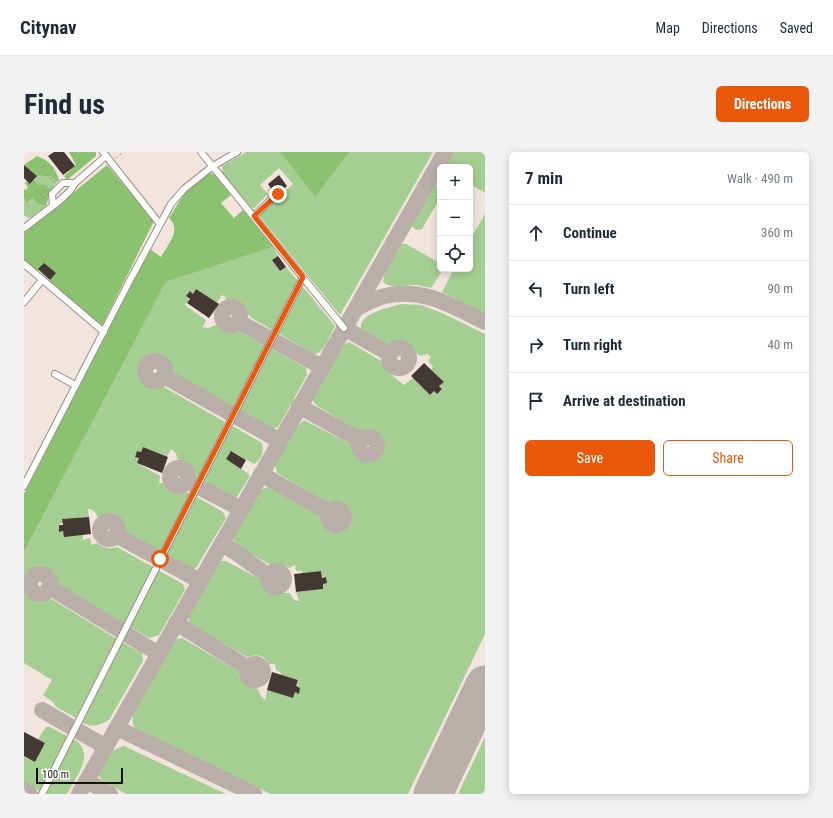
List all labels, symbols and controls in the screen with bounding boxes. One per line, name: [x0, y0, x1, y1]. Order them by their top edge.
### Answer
text: Citynav: [20, 16, 77, 39]
text: Map: [656, 20, 680, 36]
text: Directions: [702, 20, 758, 36]
text: Saved: [780, 20, 813, 36]
button: Directions: [716, 86, 809, 122]
text: Find us: [24, 88, 105, 121]
map controls: [437, 164, 473, 272]
button: +: [437, 164, 473, 200]
text: 7 min: [525, 168, 563, 188]
text: Walk · 490 m: [727, 171, 793, 186]
route end: [269, 185, 287, 203]
button: −: [437, 200, 473, 236]
icon: ahead: [525, 222, 547, 244]
text: Continue: [563, 224, 617, 242]
text: 360 m: [761, 225, 793, 240]
button: locate: [437, 236, 473, 272]
icon: left: [525, 278, 547, 300]
text: Turn left: [563, 280, 614, 298]
text: 90 m: [767, 281, 793, 296]
icon: right: [525, 334, 547, 356]
text: Turn right: [563, 336, 622, 354]
text: 40 m: [767, 337, 793, 352]
icon: arrive: [525, 390, 547, 412]
text: Arrive at destination: [563, 392, 686, 410]
button: Save: [525, 440, 655, 476]
button: Share: [663, 440, 793, 476]
route start: [151, 550, 169, 568]
scale bar: [36, 766, 123, 785]
text: 100 m: [42, 768, 69, 781]

